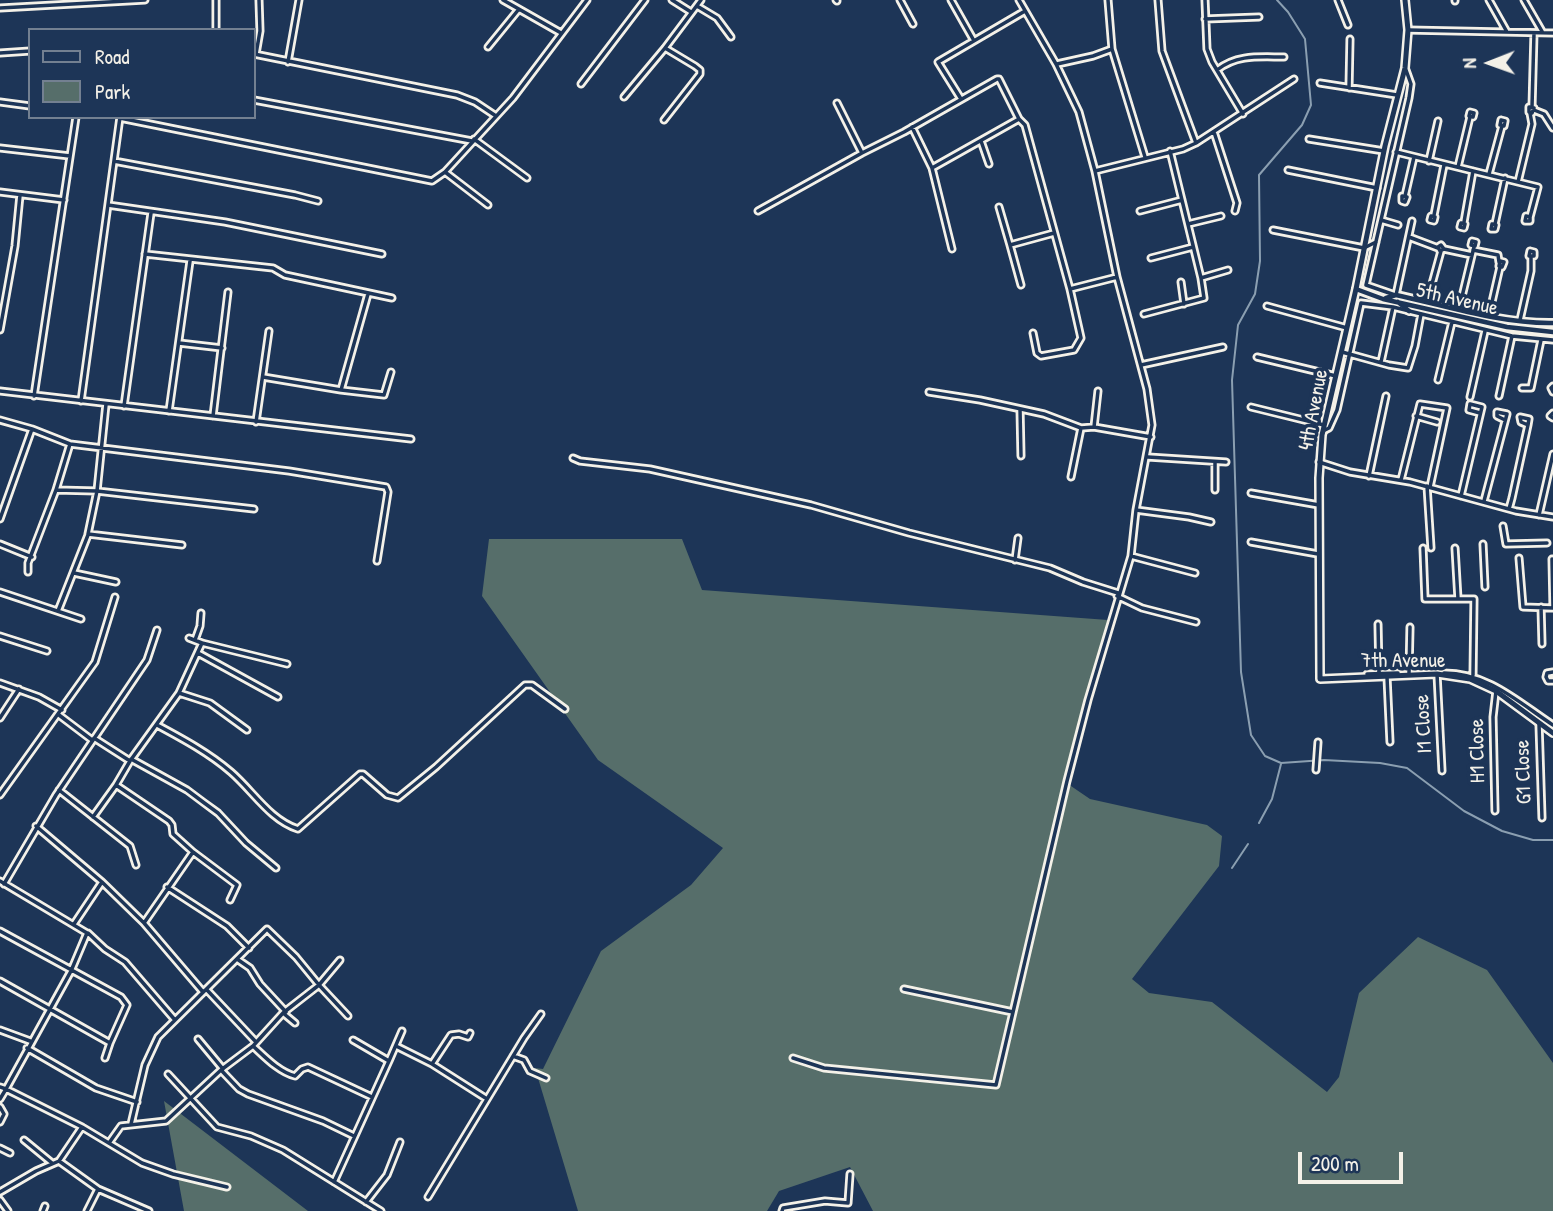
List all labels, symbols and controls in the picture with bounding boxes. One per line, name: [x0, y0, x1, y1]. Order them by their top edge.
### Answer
legend: [28, 28, 256, 119]
north arrow: [1455, 28, 1525, 98]
text: Road: [95, 42, 129, 71]
text: N: [1456, 58, 1482, 69]
text: Park: [95, 77, 130, 106]
street label: 5th Avenue: [1414, 278, 1500, 322]
street label: 4th Avenue: [1294, 367, 1334, 453]
street label: 7th Avenue: [1361, 648, 1445, 674]
street label: I1 Close: [1410, 694, 1438, 754]
street label: H1 Close: [1465, 719, 1491, 783]
street label: G1 Close: [1510, 739, 1538, 805]
scale bar: [1301, 1138, 1406, 1182]
text: 200 m: [1311, 1149, 1359, 1178]

